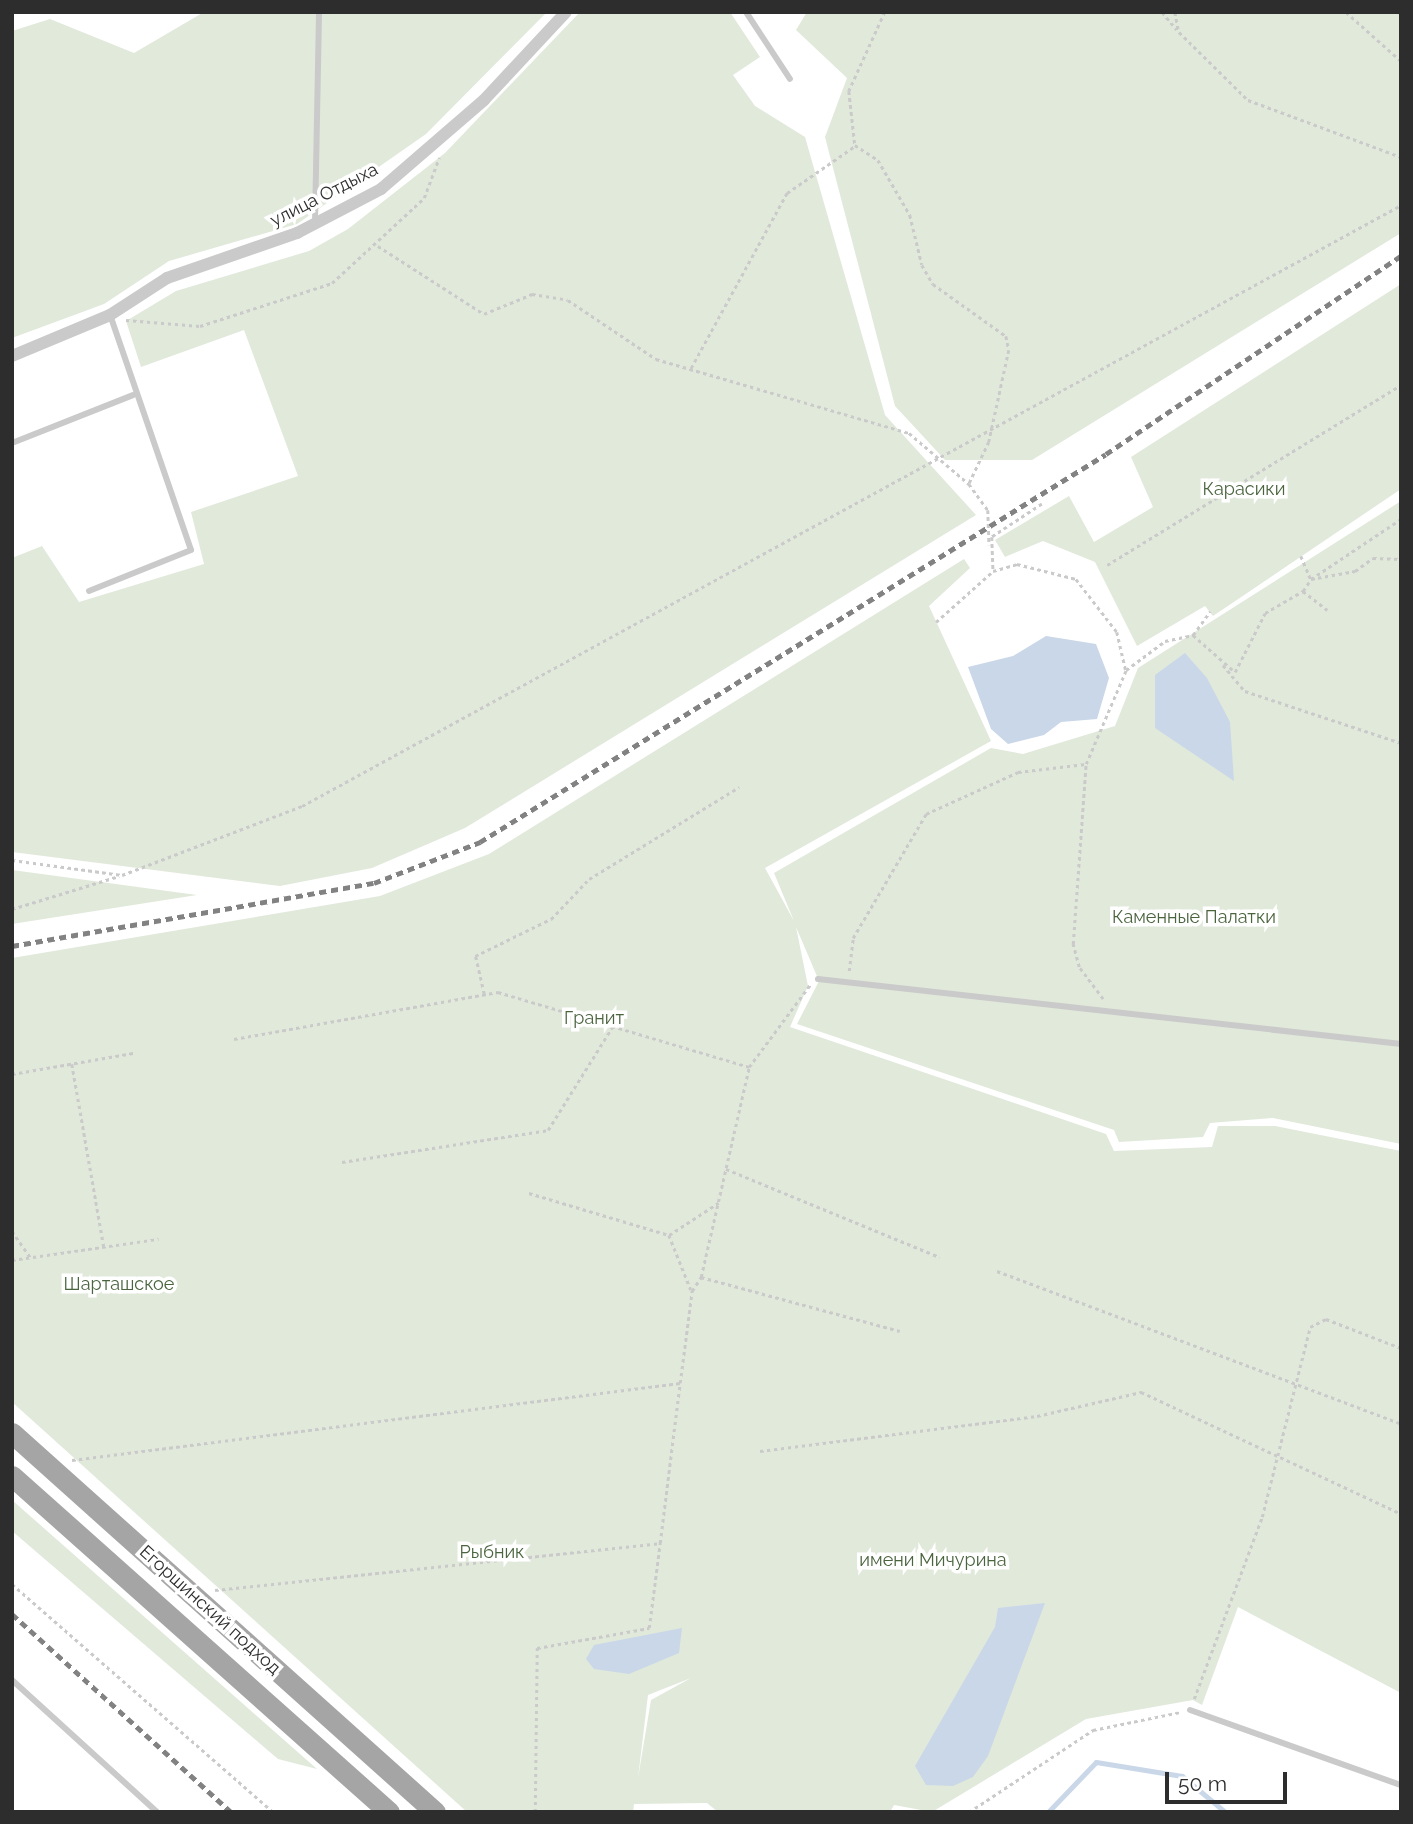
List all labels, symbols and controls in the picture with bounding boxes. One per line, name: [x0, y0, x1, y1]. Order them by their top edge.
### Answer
street label: улица Отдыха: [266, 159, 382, 231]
park label: Карасики: [1203, 478, 1285, 500]
park label: Каменные Палатки: [1112, 906, 1276, 928]
park label: Гранит: [564, 1007, 624, 1029]
park label: Шарташское: [64, 1273, 174, 1295]
street label: Егоршинский подход: [135, 1541, 285, 1679]
park label: Рыбник: [460, 1541, 524, 1563]
park label: имени Мичурина: [859, 1549, 1007, 1571]
scale bar: [1168, 1758, 1290, 1802]
text: 50 m: [1178, 1771, 1227, 1796]

